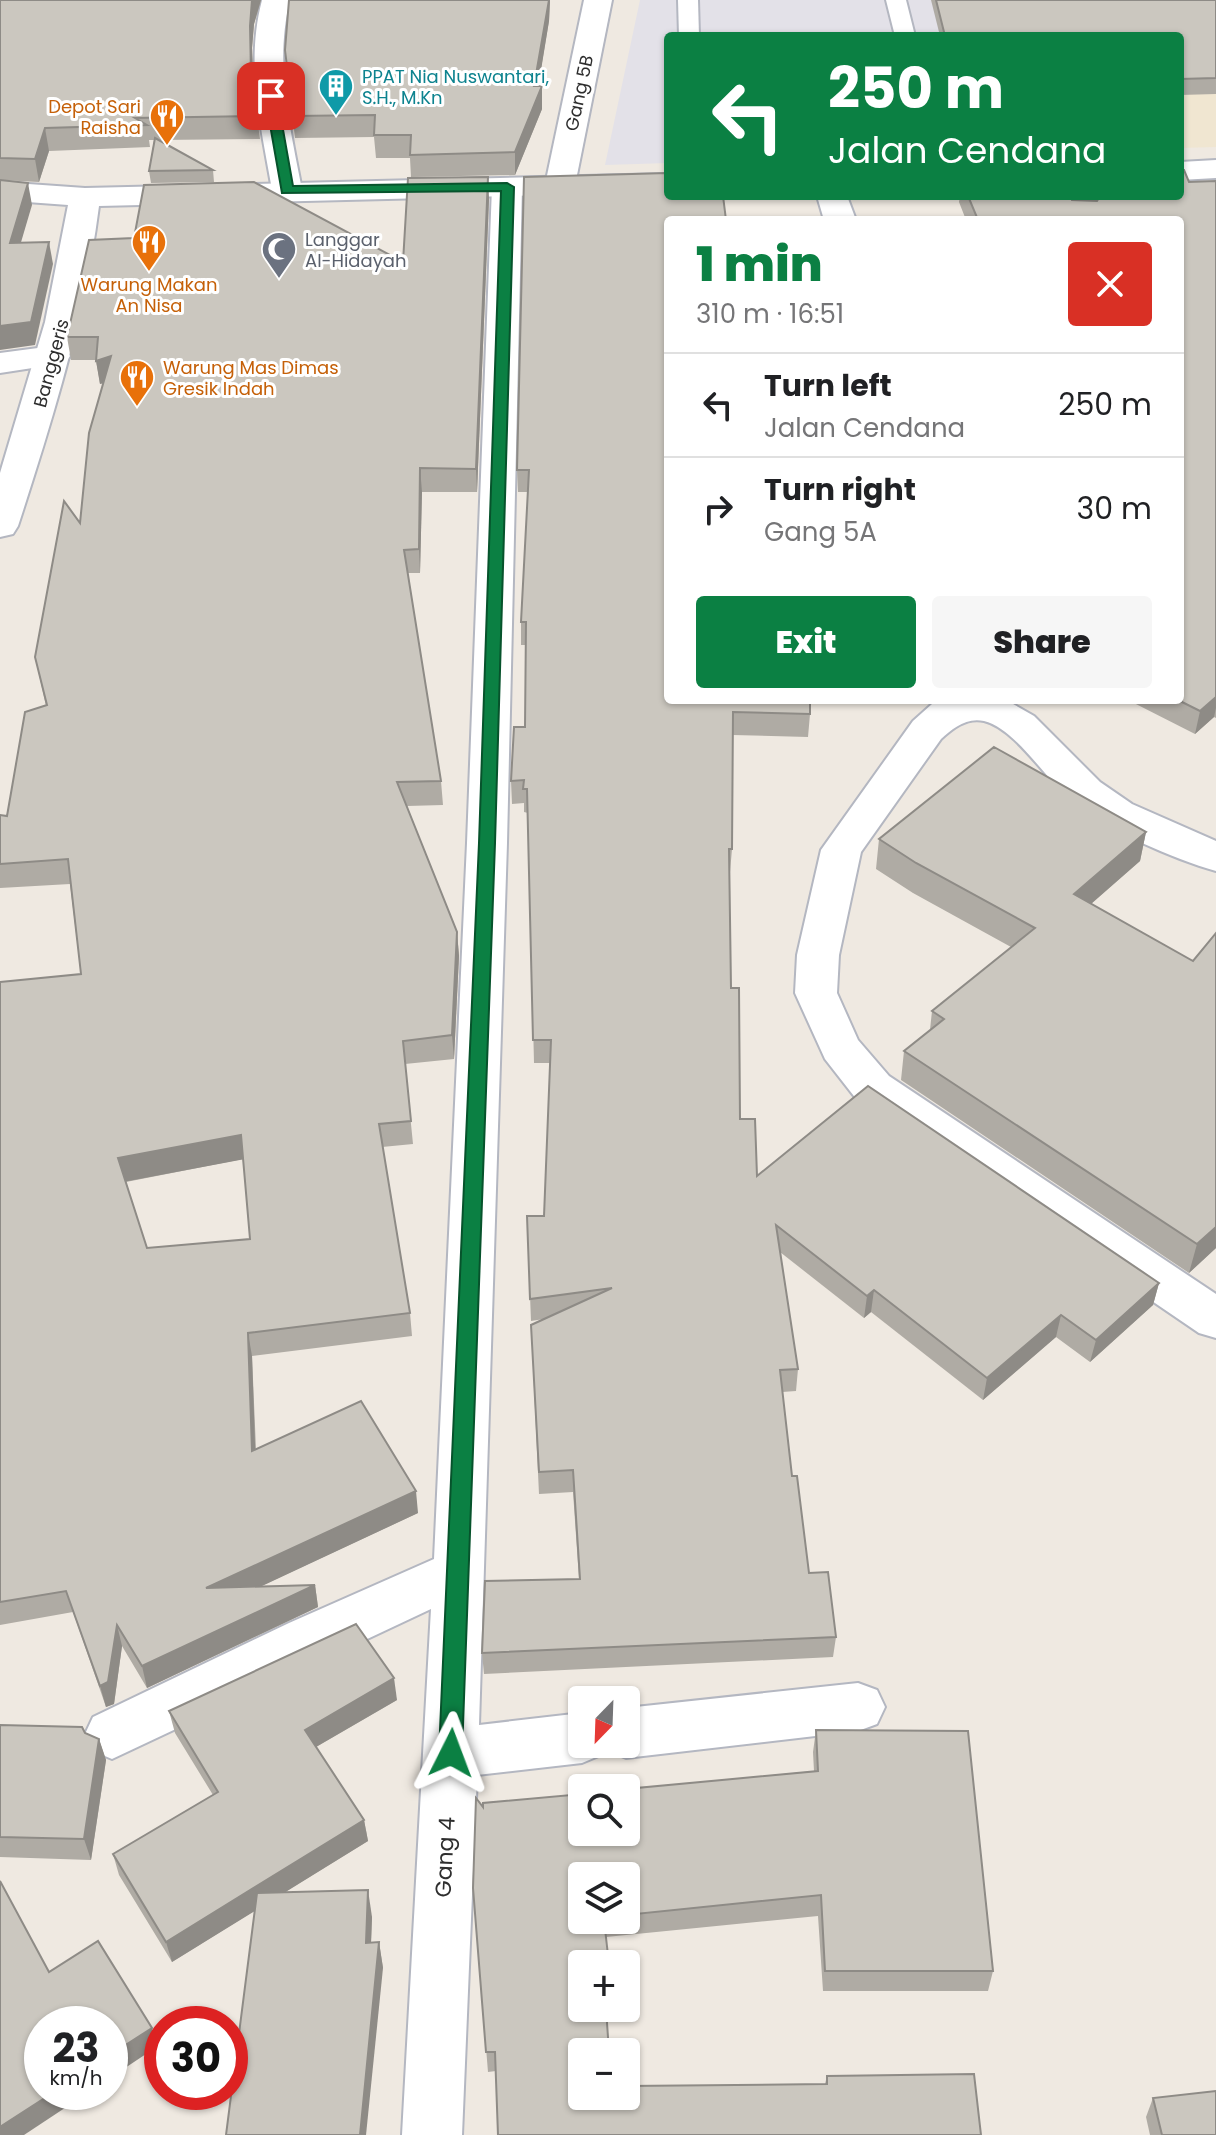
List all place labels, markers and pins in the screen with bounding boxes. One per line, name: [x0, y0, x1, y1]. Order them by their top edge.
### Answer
pin: [237, 62, 305, 130]
place label: PPAT Nia Nuswantari, S.H., M.Kn: [362, 64, 549, 110]
building icon: PPAT Nia Nuswantari, S.H., M.Kn: [317, 67, 355, 117]
place label: Depot Sari Raisha: [48, 94, 141, 140]
restaurant icon: Depot Sari Raisha: [148, 97, 186, 147]
restaurant icon: Warung Makan An Nisa: [130, 223, 168, 273]
place label: Langgar Al-Hidayah: [305, 227, 407, 273]
mosque icon: Langgar Al-Hidayah: [260, 230, 298, 280]
place label: Warung Makan An Nisa: [80, 272, 218, 318]
place label: Warung Mas Dimas Gresik Indah: [163, 355, 339, 401]
restaurant icon: Warung Mas Dimas Gresik Indah: [118, 358, 156, 408]

